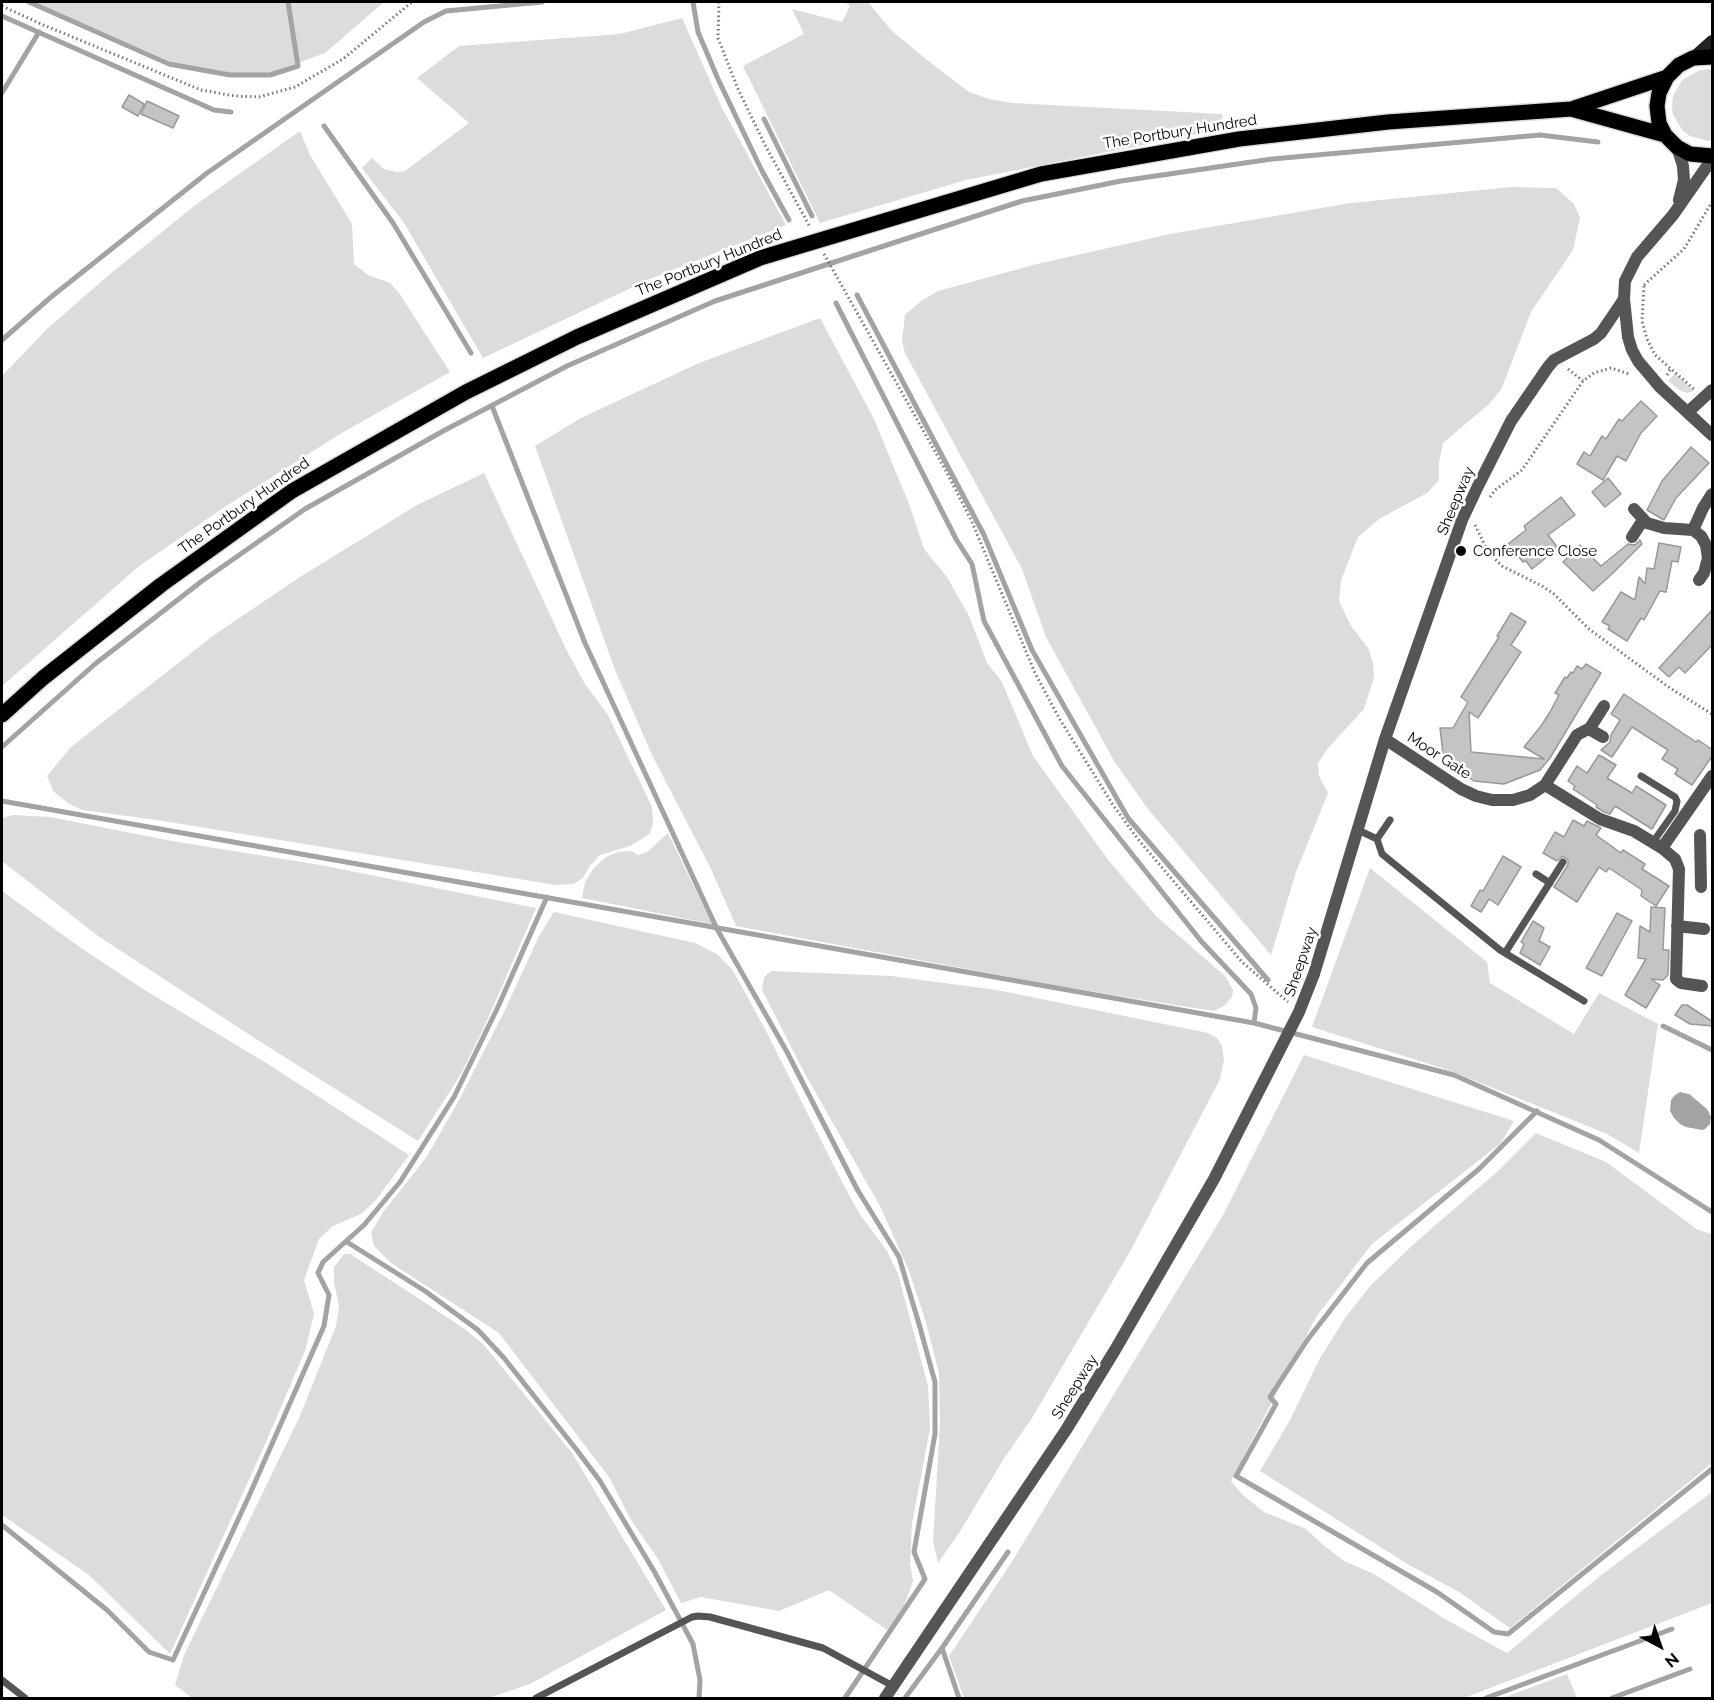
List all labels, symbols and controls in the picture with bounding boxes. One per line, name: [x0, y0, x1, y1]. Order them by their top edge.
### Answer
street label: The Portbury Hundred: [1102, 111, 1258, 153]
street label: The Portbury Hundred: [634, 226, 784, 300]
street label: The Portbury Hundred: [175, 454, 313, 558]
street label: Sheepway: [1434, 464, 1478, 538]
place label: Conference Close: [1473, 542, 1597, 560]
marker: Conference Close: [1454, 544, 1468, 558]
street label: Moor Gate: [1404, 729, 1474, 783]
street label: Sheepway: [1281, 925, 1321, 999]
street label: Sheepway: [1048, 1351, 1102, 1423]
north arrow: [1630, 1616, 1690, 1676]
text: N: [1661, 1649, 1683, 1671]

